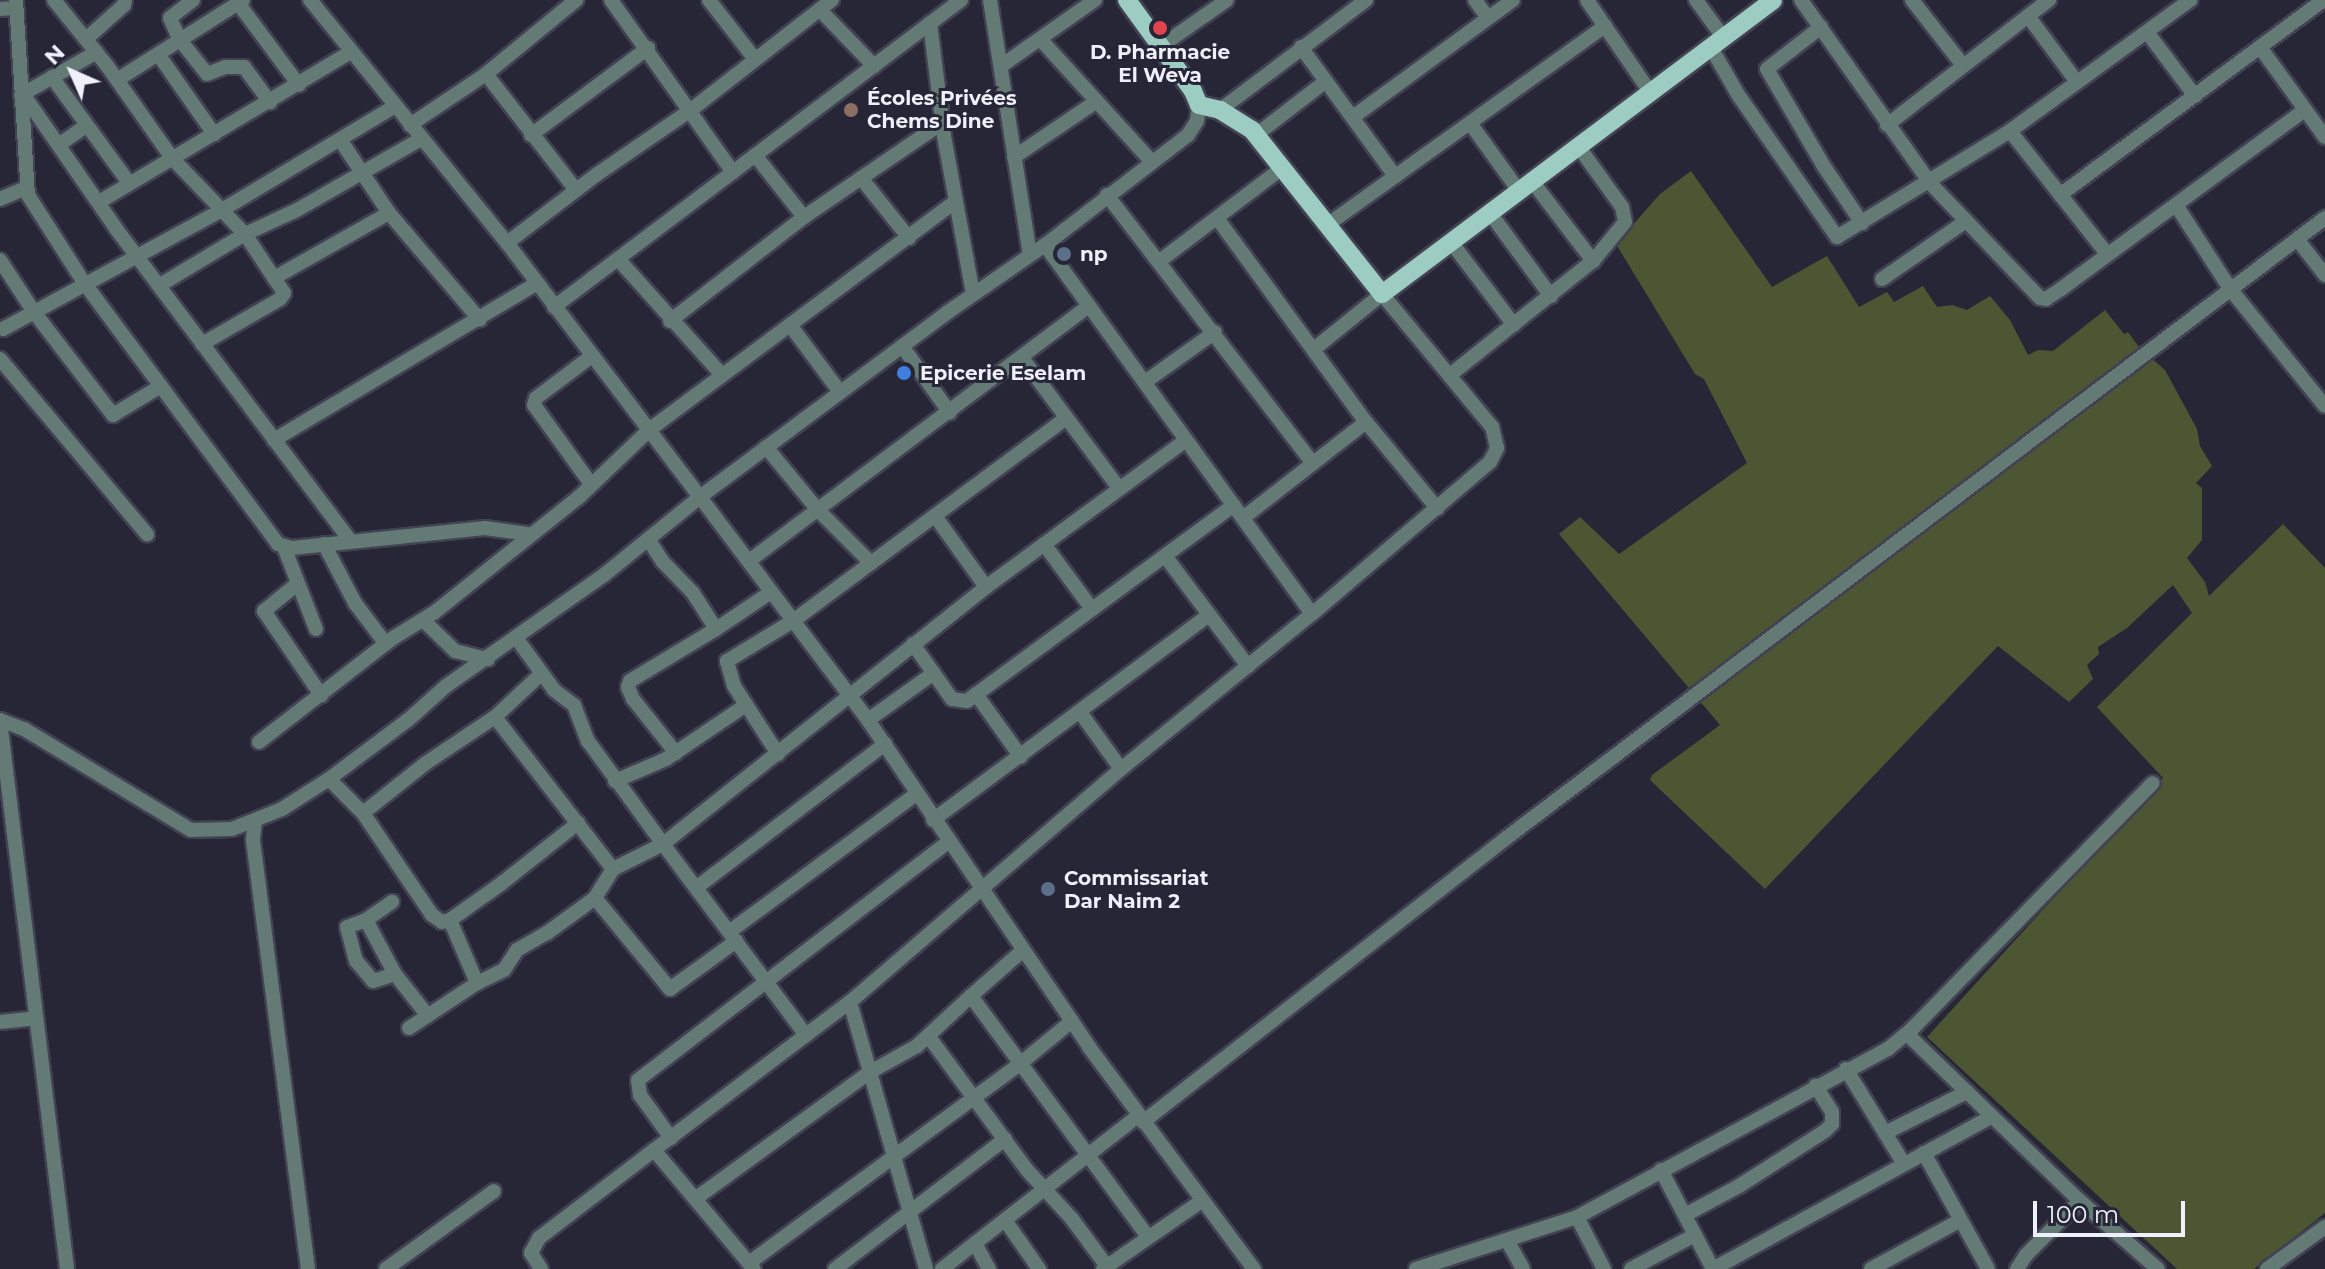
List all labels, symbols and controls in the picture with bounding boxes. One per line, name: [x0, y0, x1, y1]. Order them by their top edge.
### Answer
marker: D. Pharmacie El Weva: [1151, 19, 1169, 37]
north arrow: [32, 32, 112, 112]
text: N: [39, 39, 71, 71]
place label: D. Pharmacie El Weva: [1090, 40, 1230, 87]
place label: Écoles Privées Chems Dine: [867, 86, 1017, 133]
marker: Écoles Privées Chems Dine: [842, 101, 860, 119]
place label: np: [1080, 242, 1108, 266]
marker: np: [1055, 245, 1073, 263]
place label: Epicerie Eselam: [920, 361, 1086, 385]
marker: Epicerie Eselam: [895, 364, 913, 382]
place label: Commissariat Dar Naim 2: [1064, 866, 1208, 913]
marker: Commissariat Dar Naim 2: [1039, 880, 1057, 898]
scale bar: [2037, 1185, 2189, 1235]
text: 100 m: [2047, 1200, 2119, 1229]

